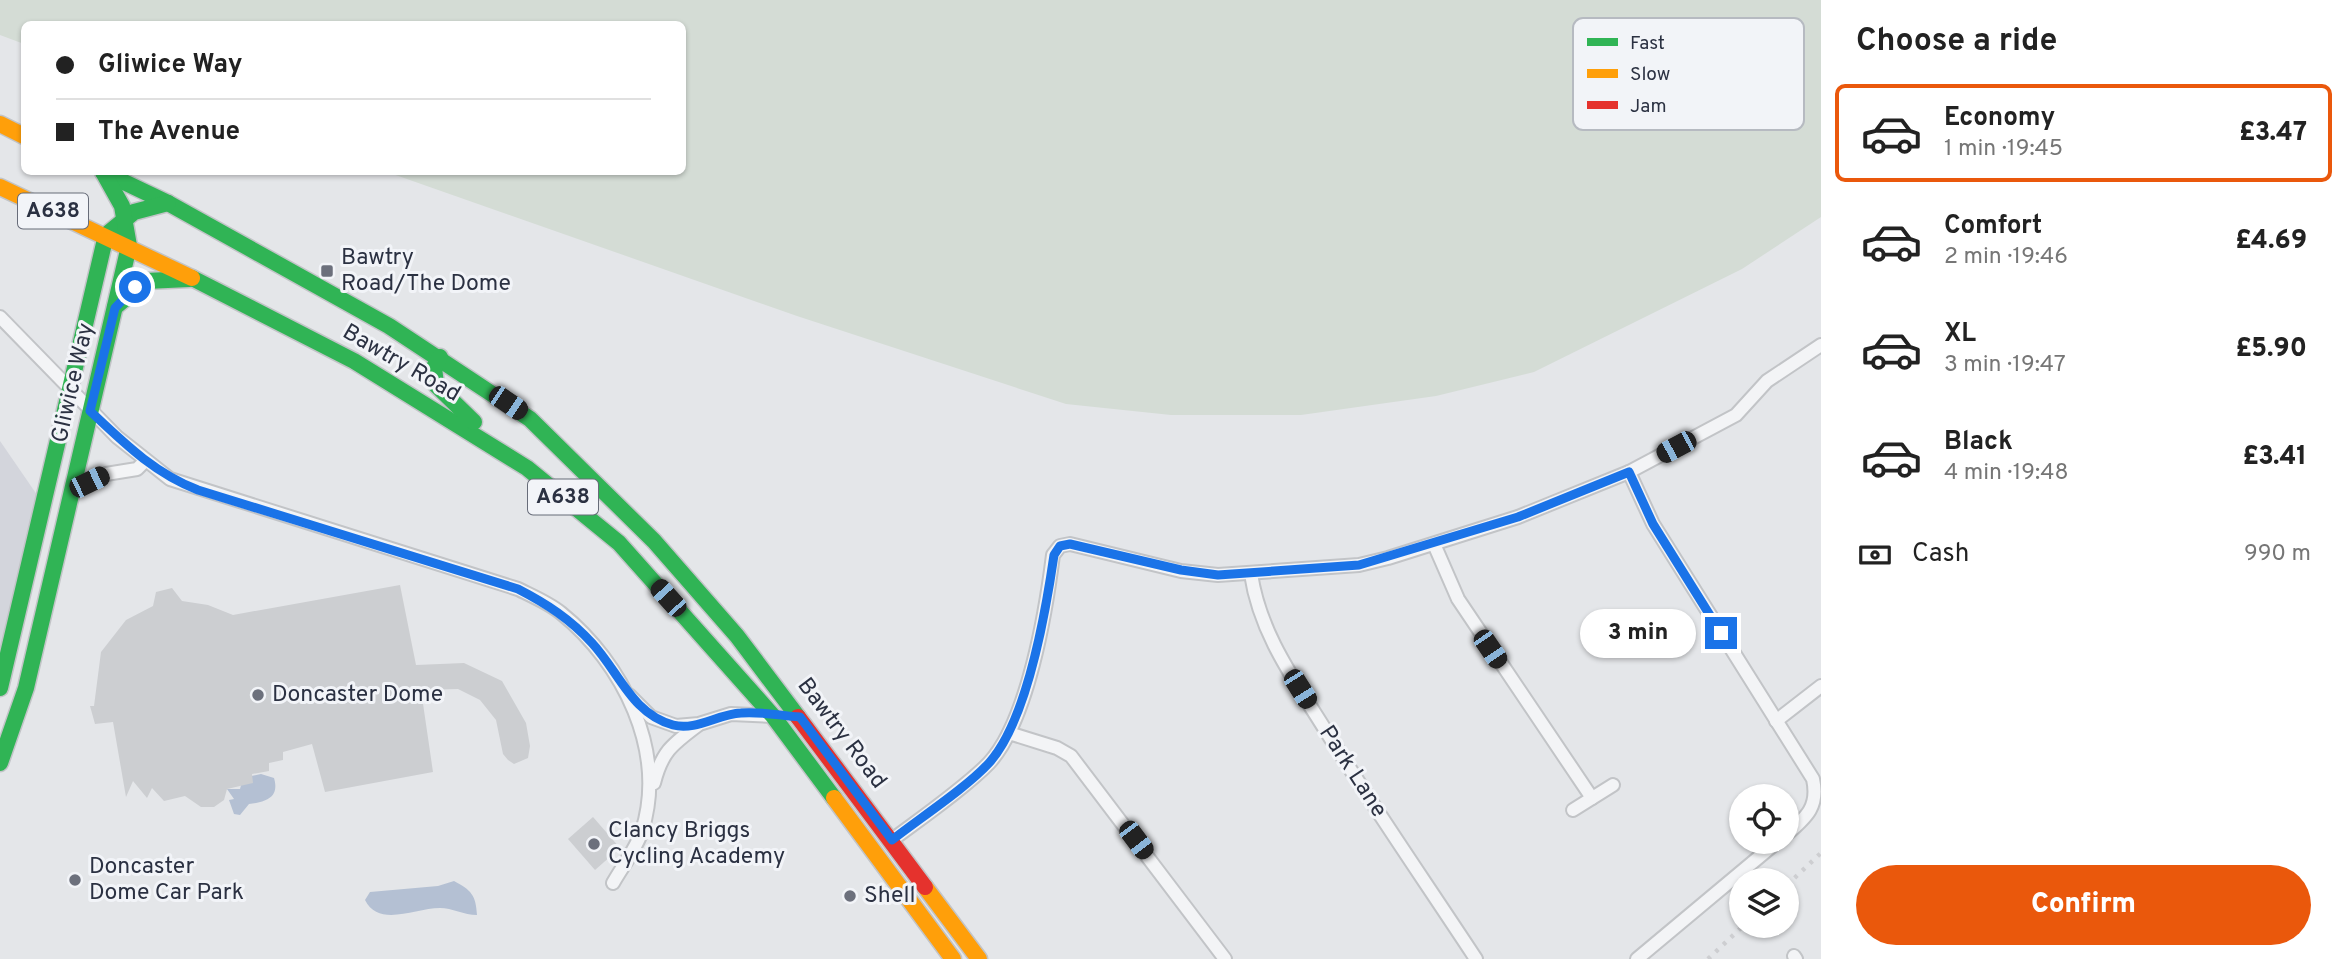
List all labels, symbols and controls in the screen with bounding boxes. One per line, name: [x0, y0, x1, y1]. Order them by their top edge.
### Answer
legend: [1573, 18, 1804, 130]
text: Choose a ride: [1856, 22, 2057, 62]
text: Fast: [1630, 32, 1665, 56]
text: Gliwice Way: [98, 49, 242, 82]
text: Slow: [1630, 63, 1670, 87]
text: Jam: [1630, 95, 1667, 119]
icon: car: [1860, 102, 1923, 165]
text: Economy: [1944, 102, 2055, 135]
text: The Avenue: [98, 116, 240, 149]
text: £3.47: [2239, 117, 2307, 150]
text: 1 min · 19:45: [1944, 135, 2063, 164]
road number: A638: [18, 194, 88, 228]
icon: car: [1860, 210, 1923, 273]
text: Comfort: [1944, 210, 2042, 243]
text: £4.69: [2235, 225, 2307, 258]
text: 2 min · 19:46: [1944, 243, 2068, 272]
place label: Bawtry Road/The Dome: [341, 244, 511, 299]
marker: Bawtry Road/The Dome: [319, 263, 335, 279]
route start: [119, 271, 151, 303]
icon: car: [1860, 318, 1923, 381]
text: XL: [1944, 318, 1976, 351]
street label: Bawtry Road: [337, 319, 465, 409]
street label: Gliwice Way: [46, 320, 102, 446]
text: £5.90: [2235, 333, 2307, 366]
text: 3 min · 19:47: [1944, 351, 2066, 380]
car: [485, 383, 532, 423]
icon: car: [1860, 426, 1923, 489]
text: Black: [1944, 426, 2013, 459]
car: [1653, 428, 1700, 466]
text: £3.41: [2242, 441, 2307, 474]
text: 4 min · 19:48: [1944, 459, 2069, 488]
car: [66, 463, 113, 501]
road number: A638: [528, 480, 598, 514]
icon: cash: [1856, 536, 1894, 574]
text: Cash: [1912, 538, 1969, 571]
text: 990 m: [2244, 540, 2311, 569]
car: [647, 575, 690, 621]
callout: 3 min: [1581, 608, 1696, 658]
route end: [1705, 617, 1737, 649]
text: 3 min: [1608, 619, 1668, 648]
car: [1470, 626, 1511, 672]
car: [1280, 666, 1321, 712]
street label: Bawtry Road: [790, 673, 892, 795]
place label: Doncaster Dome: [272, 681, 443, 710]
marker: Doncaster Dome: [250, 687, 266, 703]
street label: Park Lane: [1312, 721, 1392, 823]
map controls: [1729, 784, 1799, 938]
button: locate: [1729, 784, 1799, 854]
place label: Clancy Briggs Cycling Academy: [608, 817, 785, 872]
car: [1115, 817, 1158, 863]
marker: Clancy Briggs Cycling Academy: [586, 836, 602, 852]
place label: Doncaster Dome Car Park: [89, 853, 244, 908]
button: Confirm: [1856, 865, 2311, 945]
button: layers: [1729, 868, 1799, 938]
marker: Doncaster Dome Car Park: [67, 872, 83, 888]
place label: Shell: [864, 882, 916, 911]
marker: Shell: [842, 888, 858, 904]

